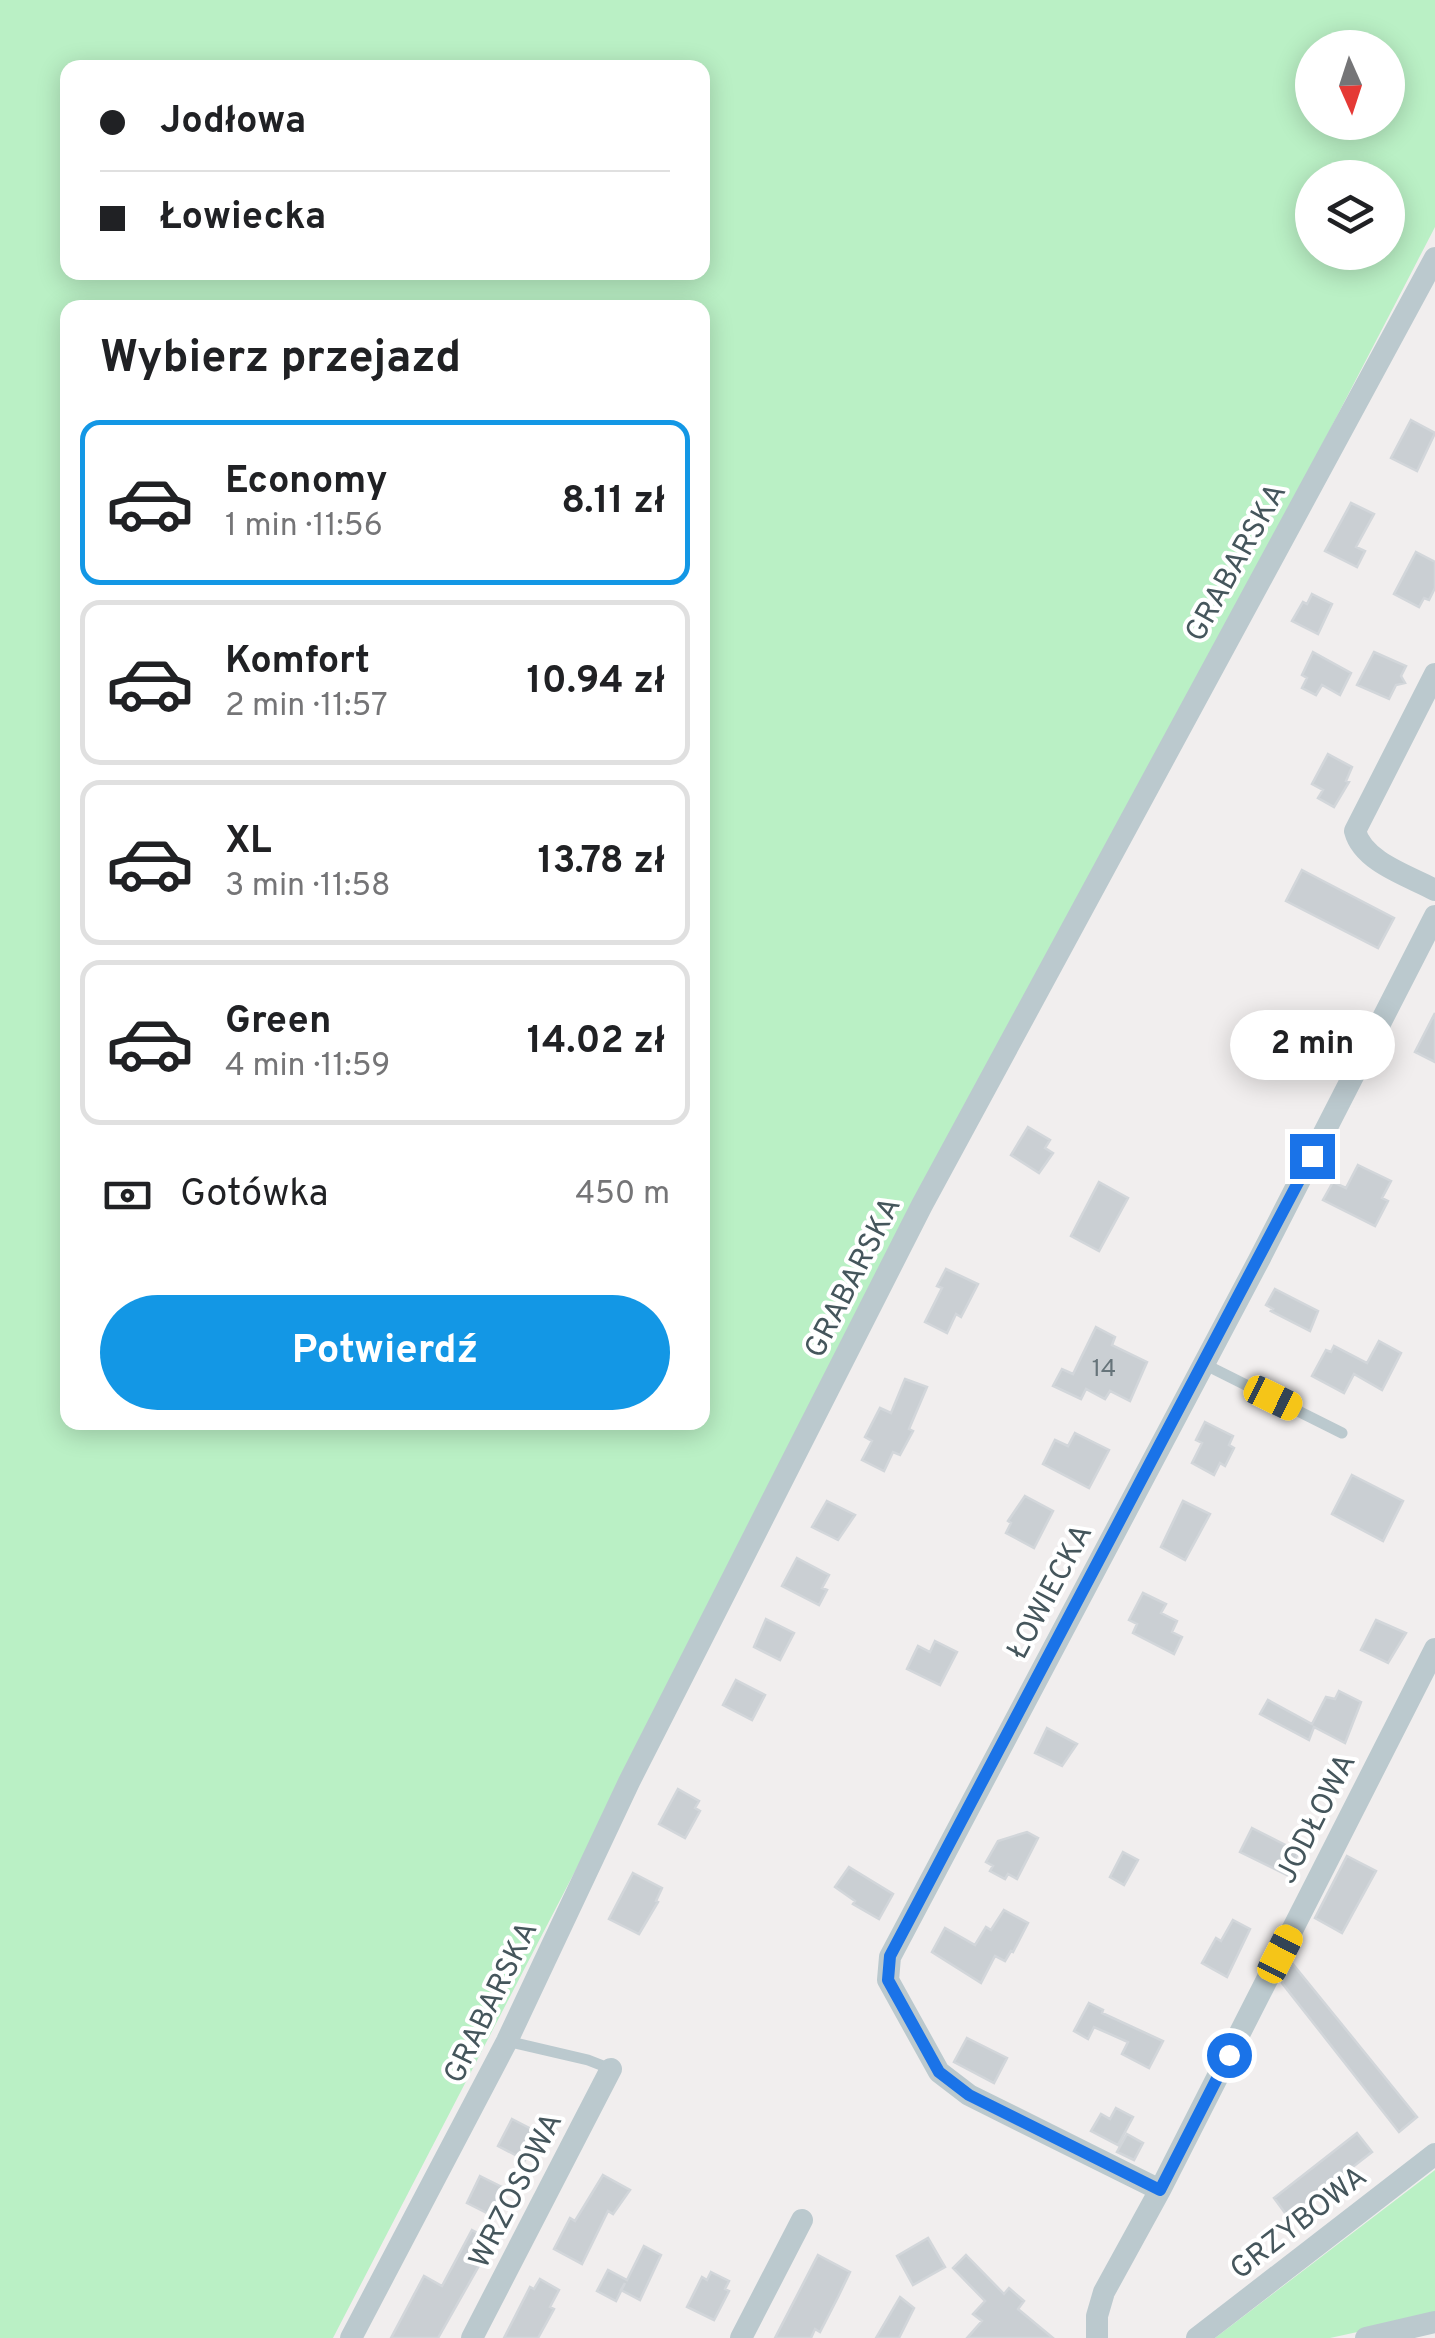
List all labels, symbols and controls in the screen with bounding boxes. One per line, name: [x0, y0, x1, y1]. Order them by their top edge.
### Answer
north arrow: [1295, 30, 1405, 140]
map controls: [1295, 30, 1405, 270]
text: Jodłowa: [160, 98, 306, 147]
button: layers: [1295, 160, 1405, 270]
text: Łowiecka: [160, 194, 326, 243]
text: Wybierz przejazd: [100, 331, 461, 388]
icon: car: [105, 458, 195, 548]
text: Economy: [225, 458, 387, 507]
street label: GRABARSKA: [1178, 477, 1296, 649]
text: 8.11 zł: [561, 478, 665, 527]
text: 1 min · 11:56: [225, 507, 383, 547]
icon: car: [105, 638, 195, 728]
text: Komfort: [225, 638, 370, 687]
text: 10.94 zł: [527, 658, 665, 707]
text: 2 min · 11:57: [225, 687, 388, 727]
icon: car: [105, 818, 195, 908]
text: XL: [225, 818, 272, 867]
text: 13.78 zł: [538, 838, 665, 887]
text: 3 min · 11:58: [225, 867, 391, 907]
icon: car: [105, 998, 195, 1088]
text: Green: [225, 998, 331, 1047]
callout: 2 min: [1230, 1011, 1394, 1081]
text: 14.02 zł: [527, 1018, 665, 1067]
text: 2 min: [1271, 1025, 1354, 1065]
text: 4 min · 11:59: [225, 1047, 390, 1087]
route end: [1290, 1134, 1335, 1179]
icon: cash: [100, 1168, 155, 1223]
text: Gotówka: [180, 1171, 329, 1220]
text: 450 m: [575, 1175, 670, 1215]
street label: GRABARSKA: [798, 1192, 911, 1365]
button: Potwierdź: [100, 1295, 670, 1410]
house number: 14: [1092, 1354, 1116, 1386]
car: [1239, 1371, 1307, 1425]
street label: ŁOWIECKA: [1000, 1518, 1102, 1666]
street label: JODŁOWA: [1269, 1748, 1366, 1890]
street label: GRABARSKA: [437, 1916, 547, 2090]
car: [1253, 1920, 1307, 1988]
route start: [1207, 2033, 1252, 2078]
street label: WRZOSOWA: [462, 2107, 572, 2275]
street label: GRZYBOWA: [1224, 2159, 1375, 2289]

